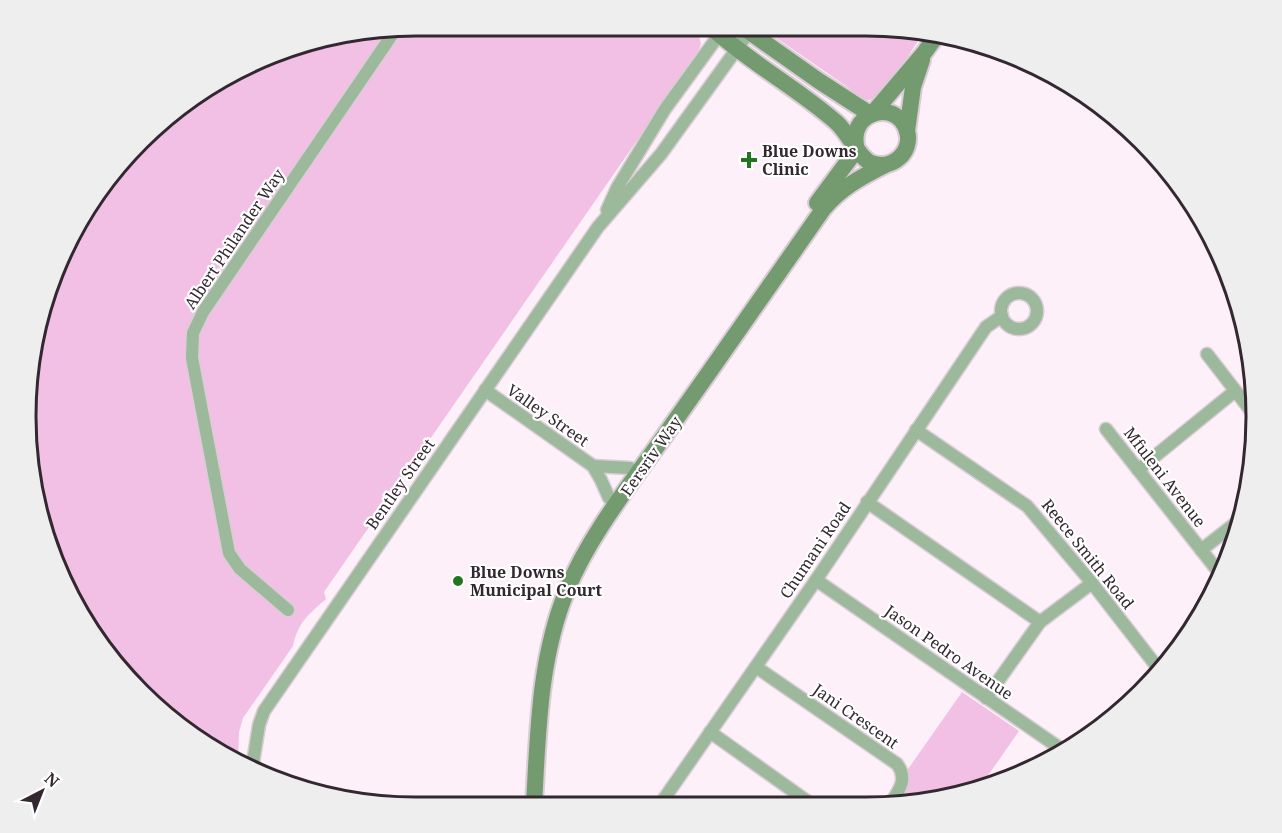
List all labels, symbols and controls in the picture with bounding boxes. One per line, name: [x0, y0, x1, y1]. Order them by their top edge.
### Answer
place label: Blue Downs Clinic: [762, 140, 857, 180]
marker: Blue Downs Clinic: [740, 151, 758, 169]
street label: Albert Philander Way: [179, 164, 290, 313]
street label: Valley Street: [503, 379, 594, 452]
street label: Eersriv Way: [615, 411, 687, 500]
street label: Mfuleni Avenue: [1119, 422, 1211, 532]
street label: Bentley Street: [360, 434, 440, 534]
street label: Reece Smith Road: [1037, 494, 1139, 614]
street label: Chumani Road: [774, 497, 856, 603]
place label: Blue Downs Municipal Court: [470, 561, 603, 601]
marker: Blue Downs Municipal Court: [451, 574, 465, 588]
street label: Jason Pedro Avenue: [880, 599, 1017, 705]
street label: Jani Crescent: [808, 678, 904, 754]
north arrow: [12, 761, 72, 821]
text: N: [40, 767, 64, 793]

